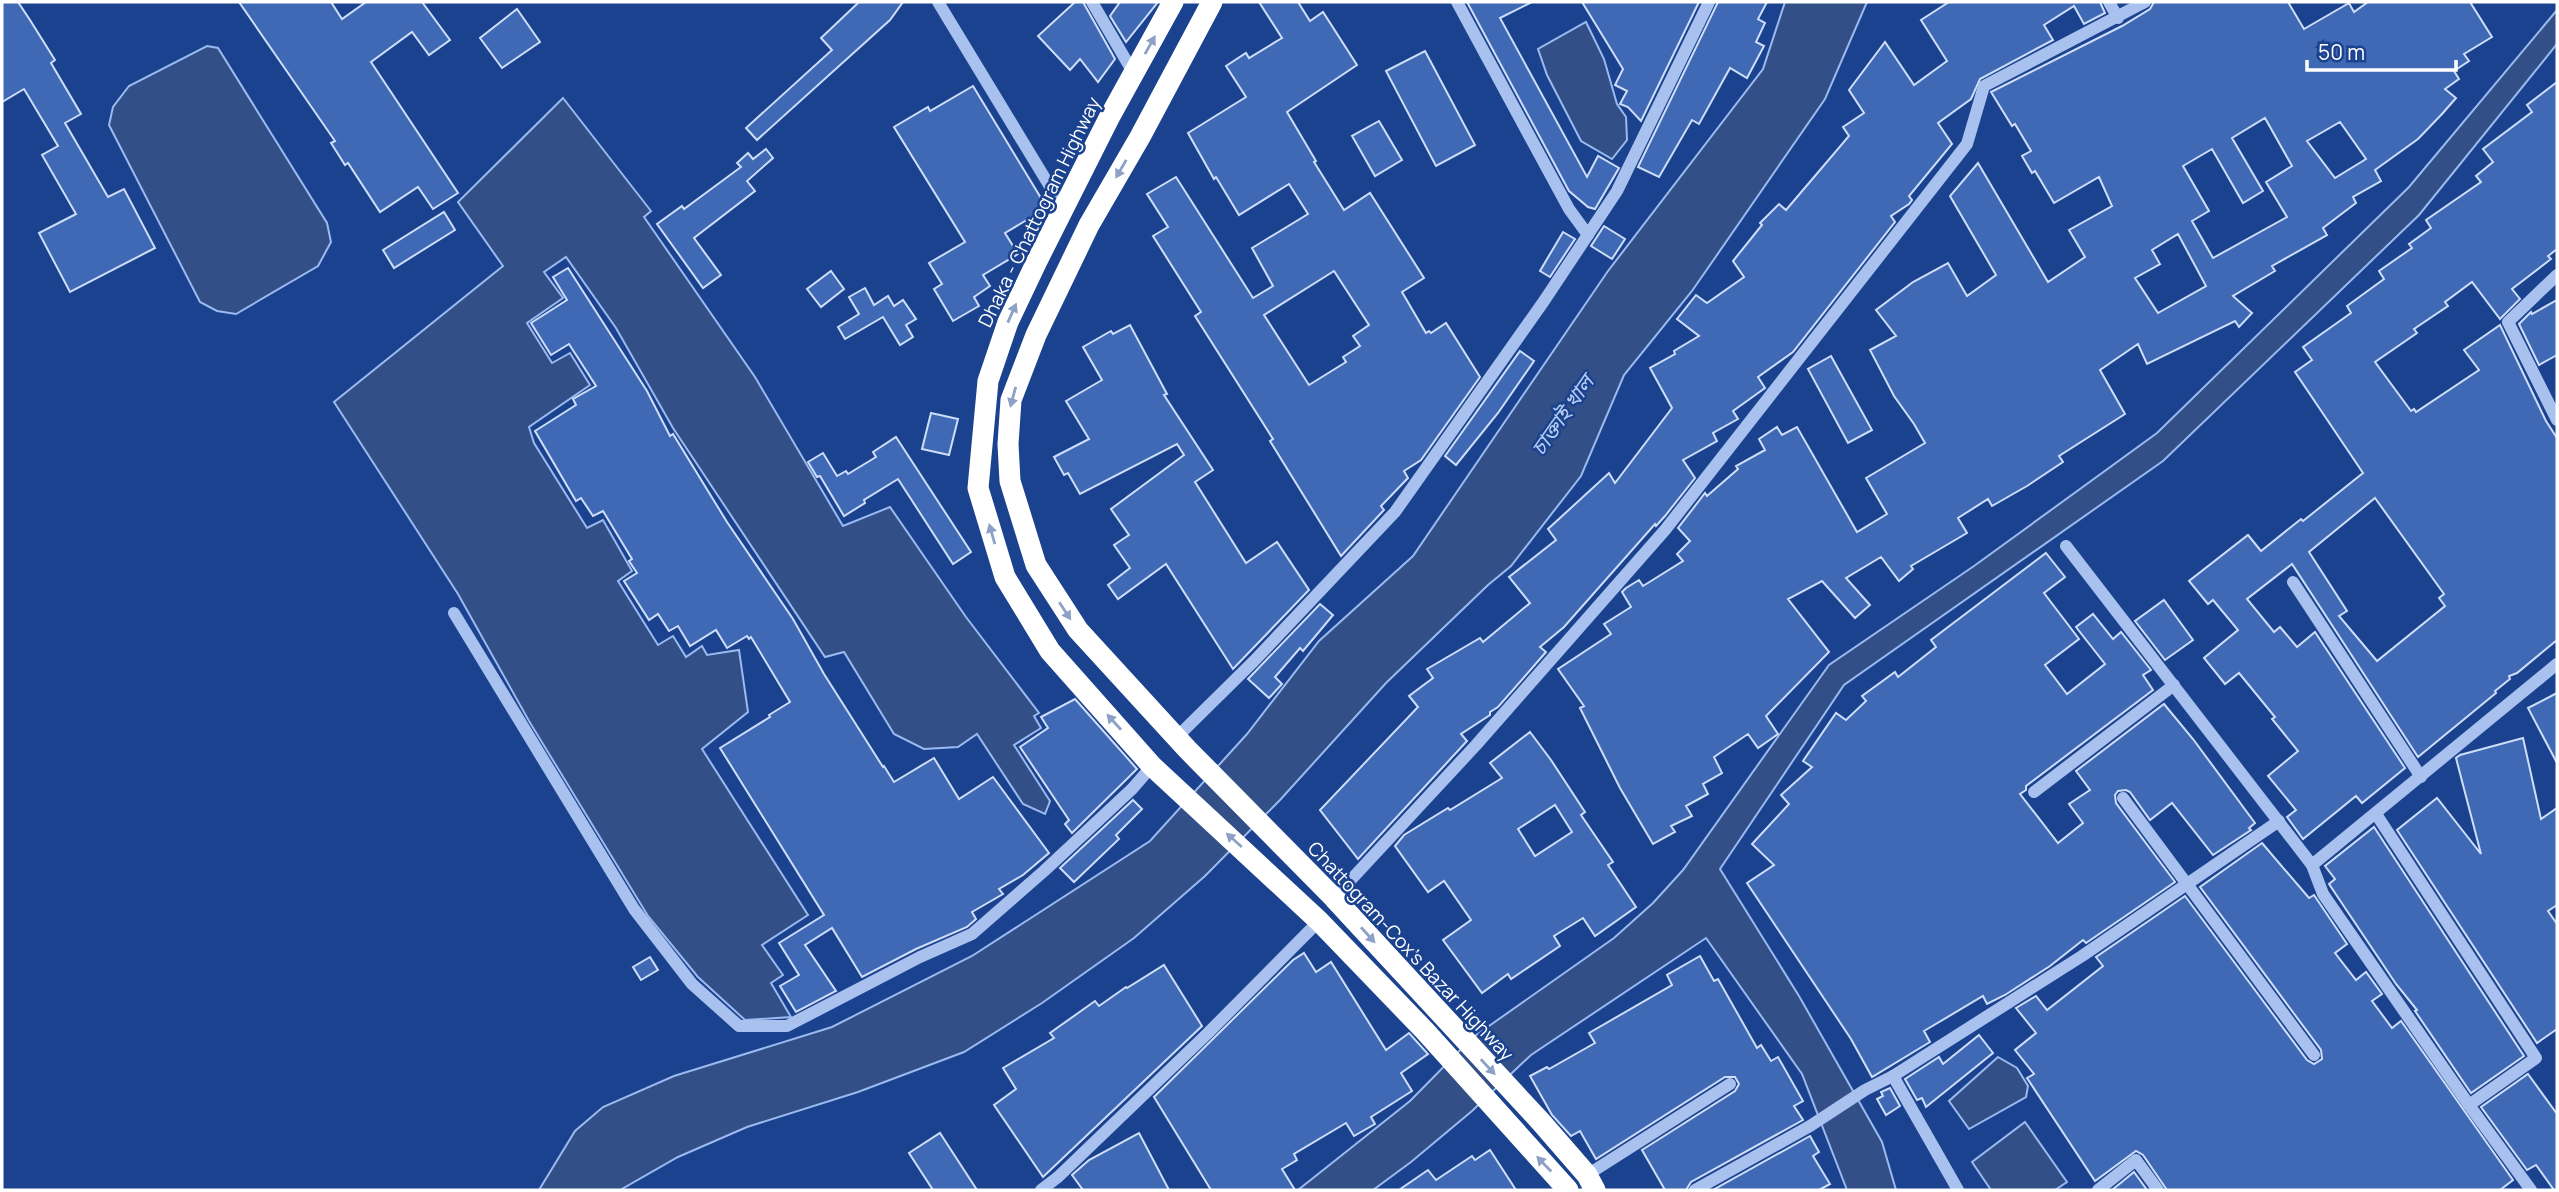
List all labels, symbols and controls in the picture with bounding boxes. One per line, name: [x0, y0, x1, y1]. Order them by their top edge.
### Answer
scale bar: [2307, 28, 2456, 72]
one-way arrow: [1144, 36, 1156, 55]
text: 50 m: [2318, 38, 2365, 66]
street label: Dhaka - Chattogram Highway: [972, 93, 1106, 331]
one-way arrow: [1115, 160, 1127, 179]
one-way arrow: [1006, 303, 1018, 323]
water label: চাক্তাই খাল: [1524, 366, 1602, 461]
one-way arrow: [1008, 386, 1018, 407]
one-way arrow: [986, 523, 996, 544]
one-way arrow: [1059, 601, 1072, 620]
one-way arrow: [1107, 714, 1122, 731]
one-way arrow: [1225, 832, 1243, 848]
street label: Chattogram-Cox's Bazar Highway: [1302, 836, 1520, 1066]
one-way arrow: [1360, 927, 1375, 944]
one-way arrow: [1480, 1058, 1496, 1075]
one-way arrow: [1537, 1156, 1553, 1173]

